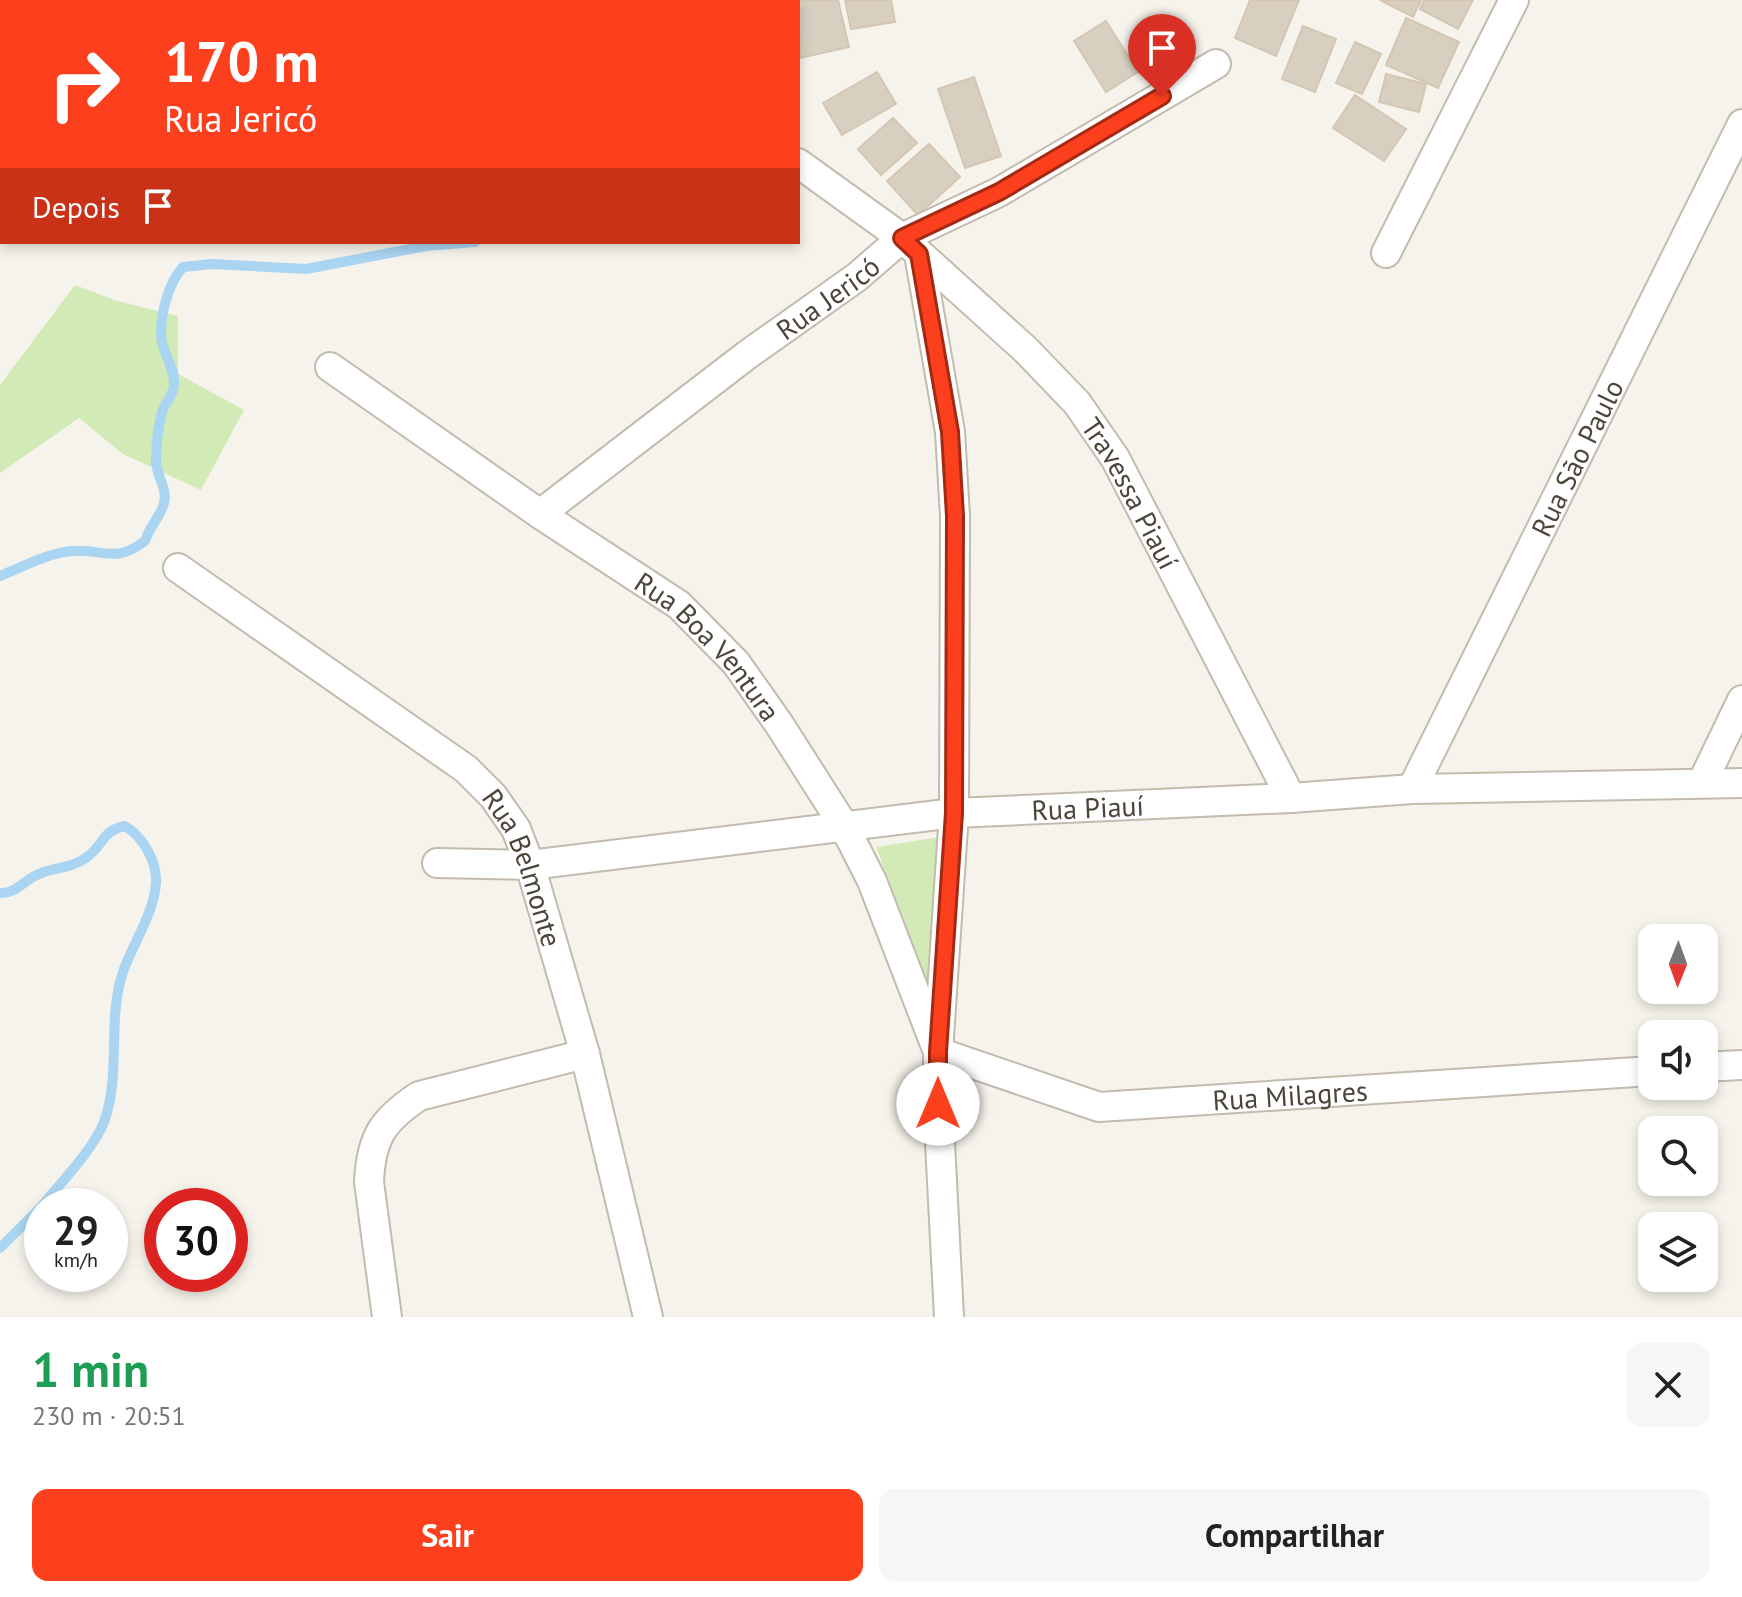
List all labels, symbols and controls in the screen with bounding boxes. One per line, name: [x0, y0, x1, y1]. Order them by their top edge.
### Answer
pin: [1128, 14.0, 1196, 96]
text: 170 m: [164, 25, 319, 97]
icon: arrive: [1140, 26, 1184, 70]
icon: right: [32, 32, 136, 136]
text: Rua Jericó: [164, 95, 317, 142]
icon: arrive: [136, 184, 180, 228]
text: Depois: [32, 187, 120, 226]
street label: Rua Jericó: [768, 247, 887, 347]
street label: Rua São Paulo: [1522, 373, 1631, 542]
street label: Travessa Piauí: [1074, 410, 1188, 575]
street label: Rua Boa Ventura: [628, 563, 789, 728]
street label: Rua Belmonte: [475, 781, 571, 951]
street label: Rua Piauí: [1031, 786, 1145, 828]
north arrow: [1638, 924, 1718, 1004]
map controls: [1638, 924, 1718, 1292]
button: sound: [1638, 1020, 1718, 1100]
position arrow: [896, 1062, 980, 1146]
street label: Rua Milagres: [1211, 1071, 1369, 1118]
button: search: [1638, 1116, 1718, 1196]
speed limit sign: 30: [144, 1188, 248, 1292]
text: 29: [53, 1204, 99, 1256]
button: layers: [1638, 1212, 1718, 1292]
text: km/h: [54, 1247, 98, 1273]
text: 1 min: [32, 1338, 149, 1400]
button: close: [1626, 1343, 1710, 1427]
text: 230 m · 20:51: [32, 1399, 186, 1432]
button: Sair: [32, 1489, 863, 1581]
button: Compartilhar: [879, 1489, 1710, 1581]

